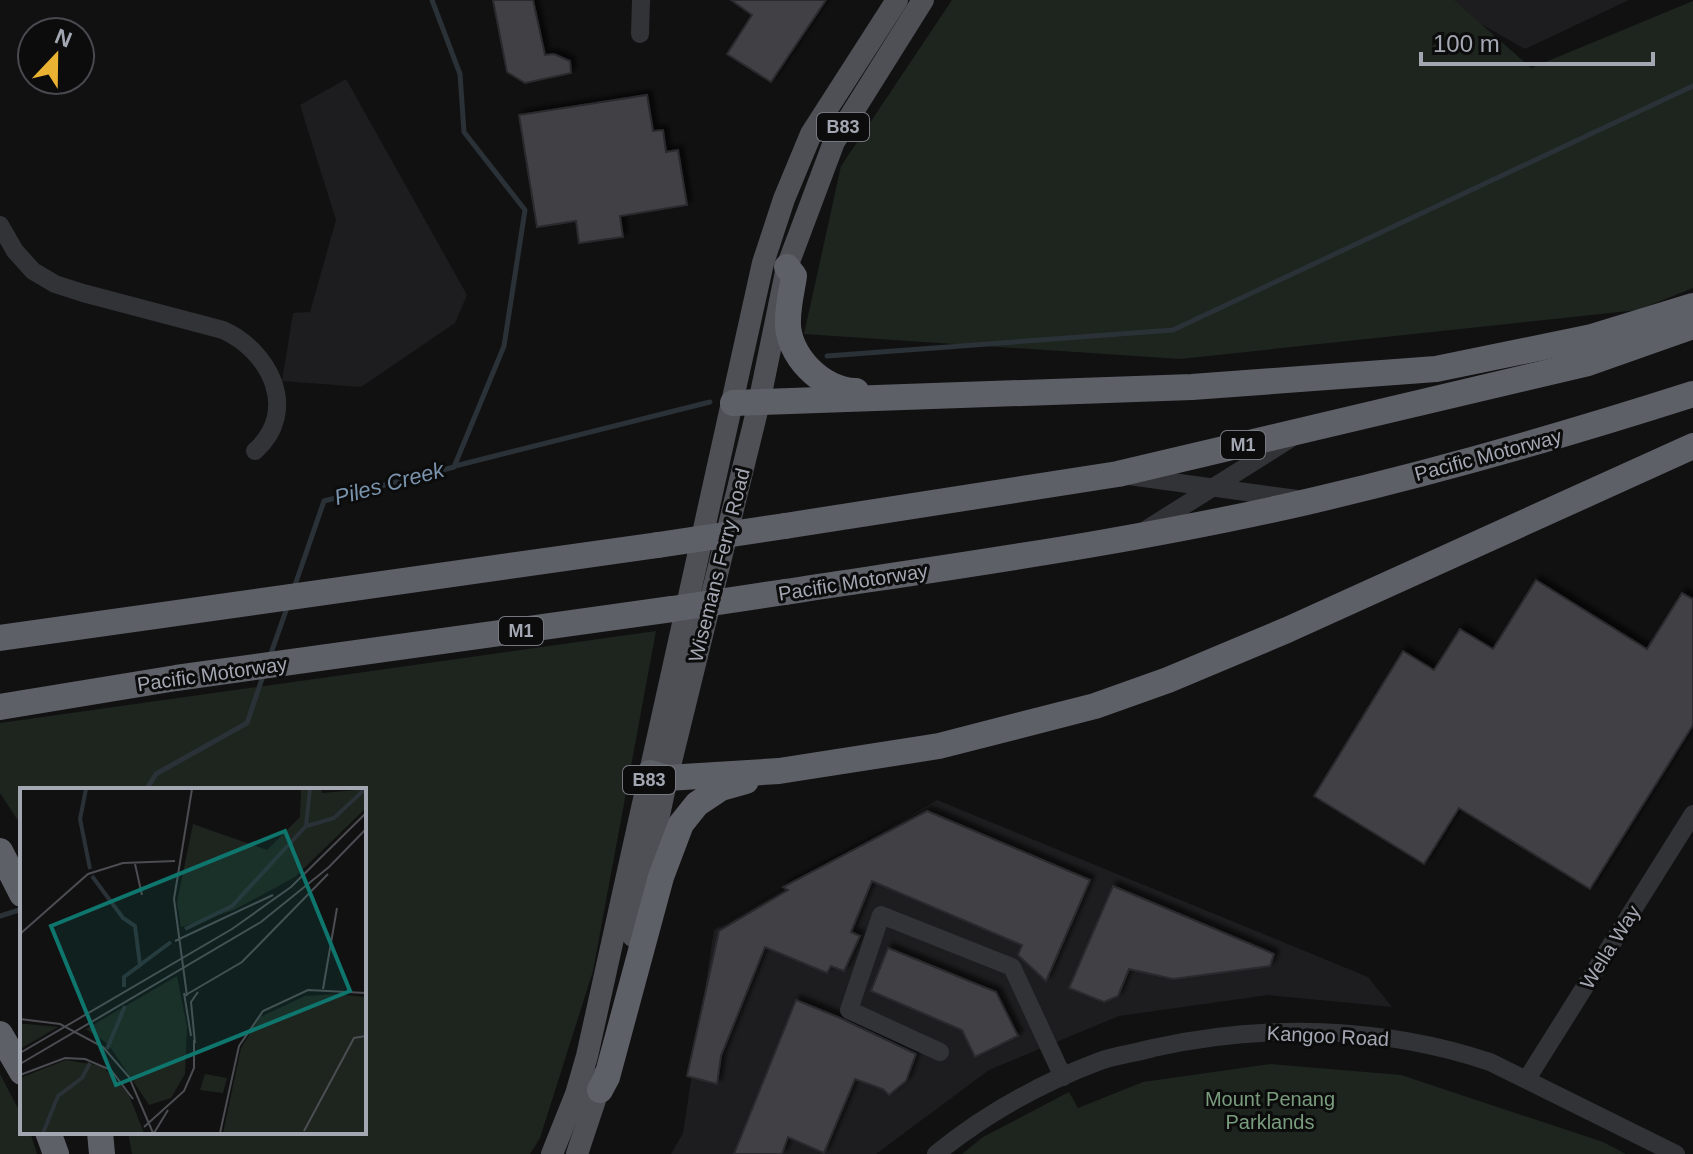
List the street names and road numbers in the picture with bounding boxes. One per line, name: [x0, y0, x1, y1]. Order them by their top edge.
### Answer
road number: B83: [817, 113, 869, 141]
street label: Pacific Motorway: [1412, 425, 1564, 485]
road number: M1: [1221, 431, 1265, 459]
street label: Wisemans Ferry Road: [684, 466, 754, 664]
street label: Pacific Motorway: [777, 559, 929, 605]
road number: M1: [499, 617, 543, 645]
street label: Pacific Motorway: [136, 653, 288, 695]
road number: B83: [623, 766, 675, 794]
street label: Wella Way: [1576, 901, 1644, 993]
street label: Kangoo Road: [1266, 1022, 1390, 1050]

